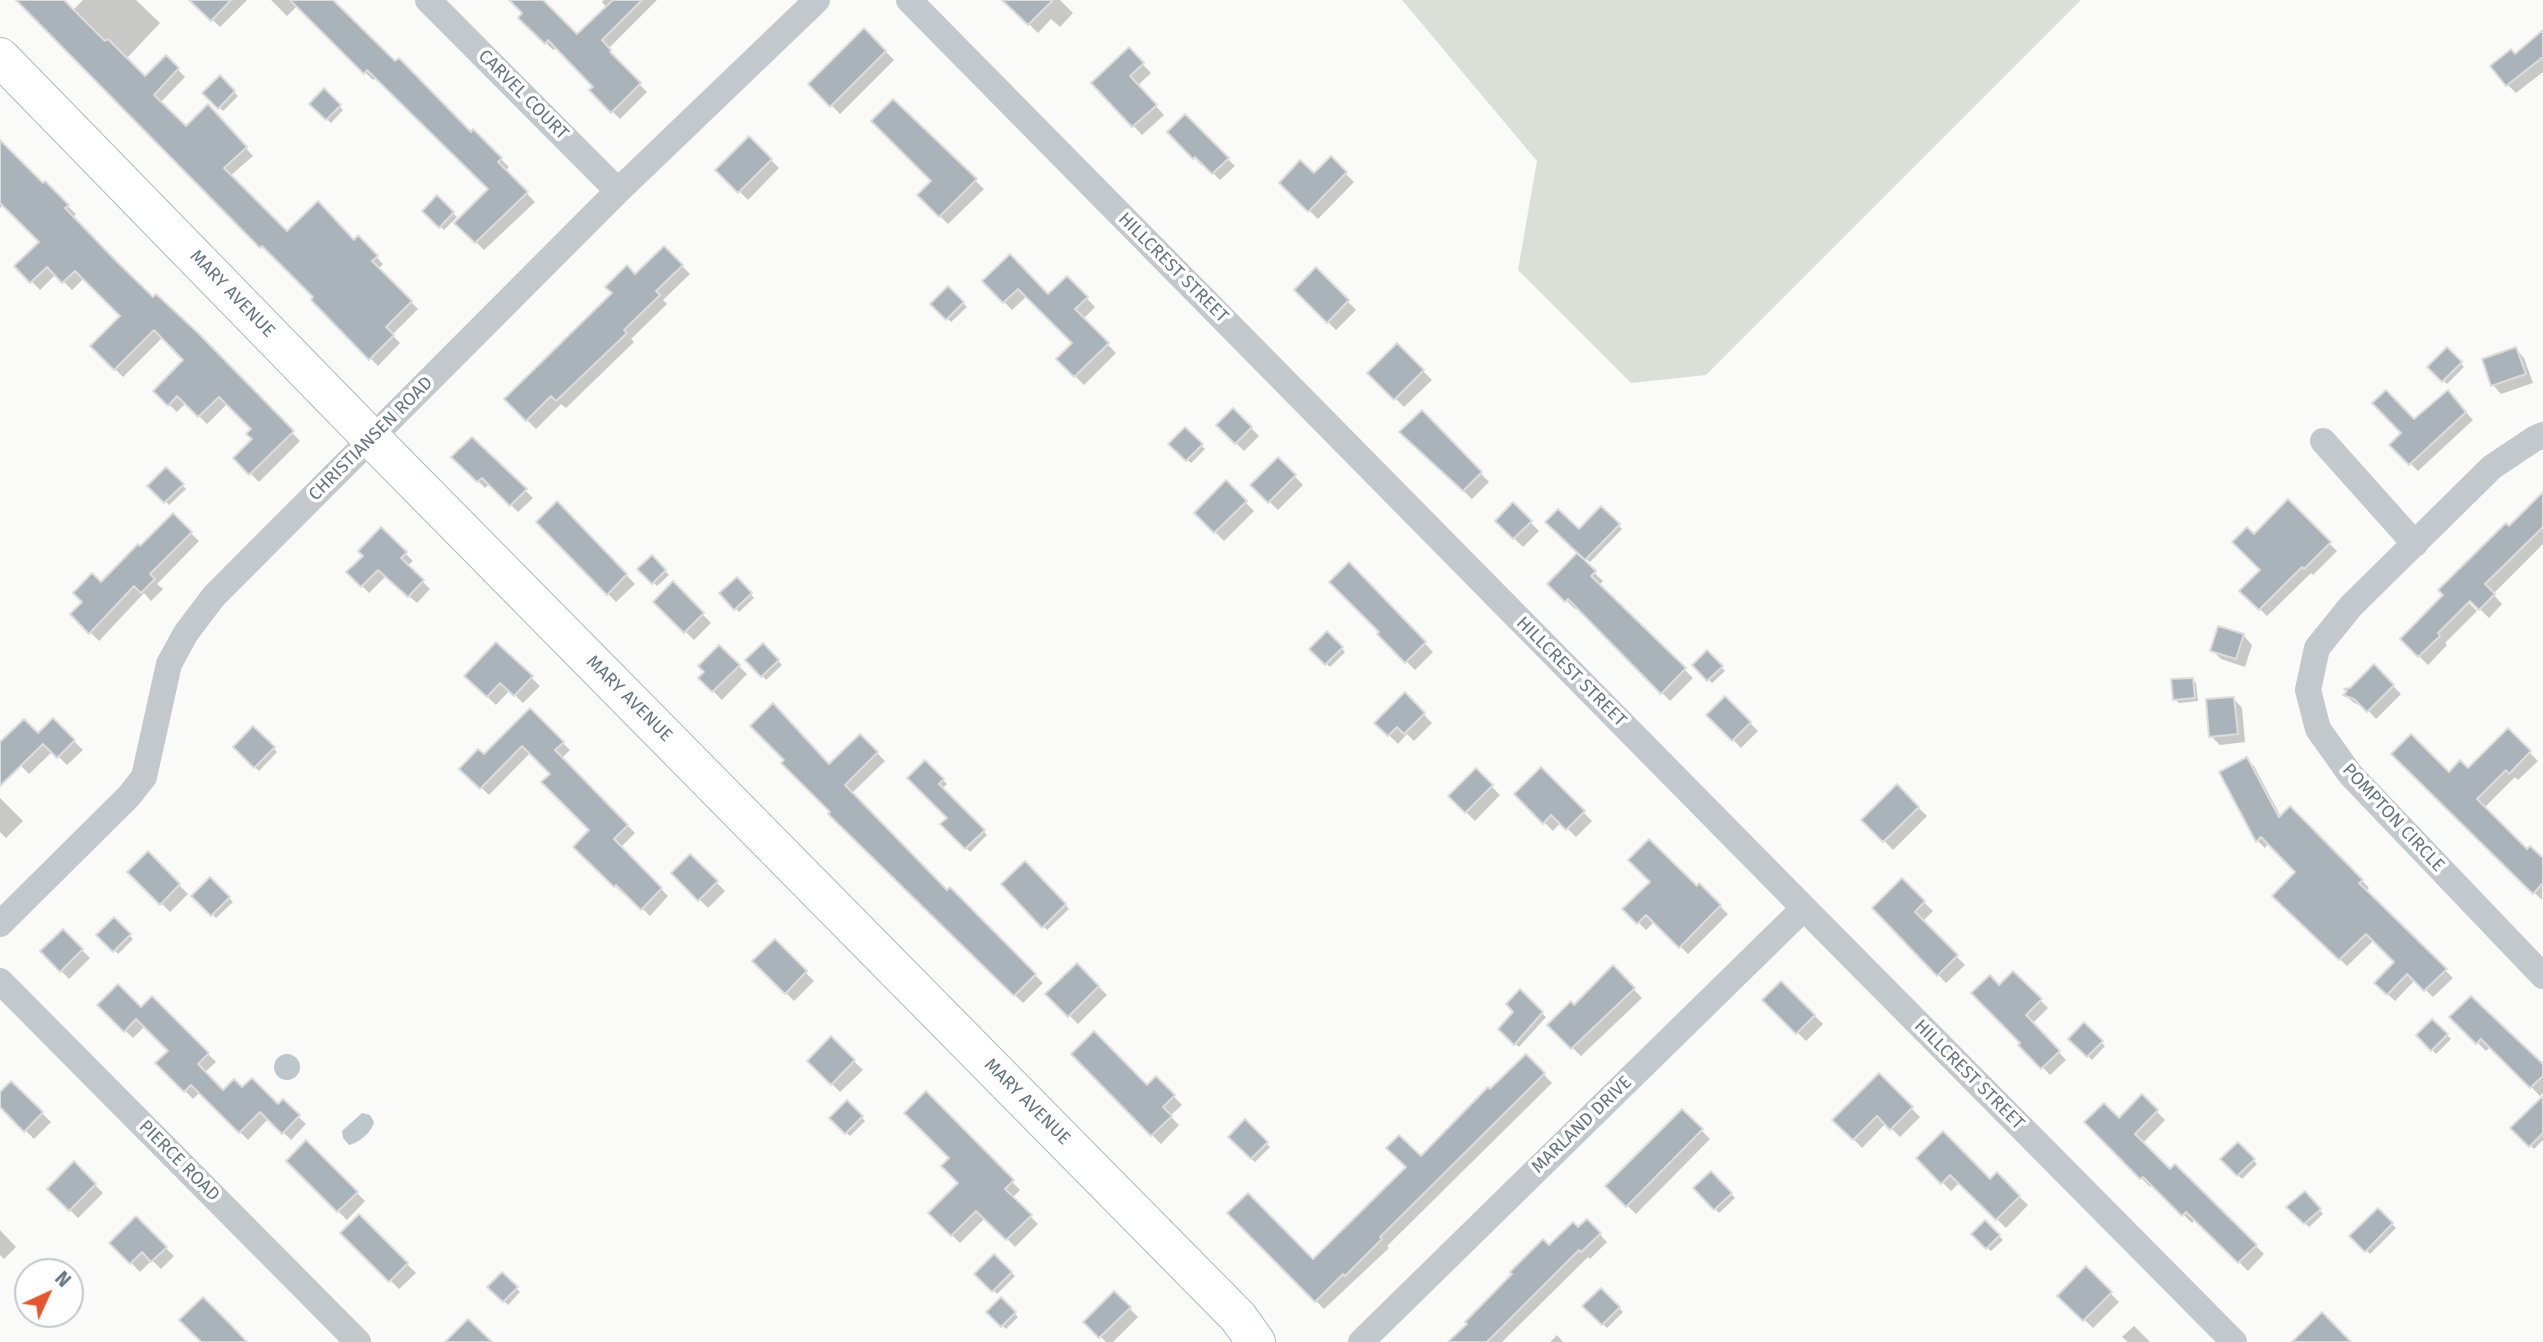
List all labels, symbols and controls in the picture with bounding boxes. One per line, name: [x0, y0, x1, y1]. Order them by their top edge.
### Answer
street label: CARVEL COURT: [473, 45, 573, 145]
street label: HILLCREST STREET: [1113, 208, 1233, 328]
street label: MARY AVENUE: [185, 246, 279, 342]
street label: CHRISTIANSEN ROAD: [304, 372, 438, 506]
street label: HILLCREST STREET: [1511, 612, 1631, 732]
street label: MARY AVENUE: [581, 651, 677, 747]
street label: POMPTON CIRCLE: [2337, 760, 2449, 876]
street label: HILLCREST STREET: [1909, 1015, 2029, 1135]
street label: MARY AVENUE: [979, 1054, 1075, 1150]
street label: MARLAND DRIVE: [1528, 1072, 1636, 1178]
street label: PIERCE ROAD: [134, 1116, 224, 1206]
north arrow: [14, 1258, 84, 1328]
text: N: [50, 1267, 75, 1292]

